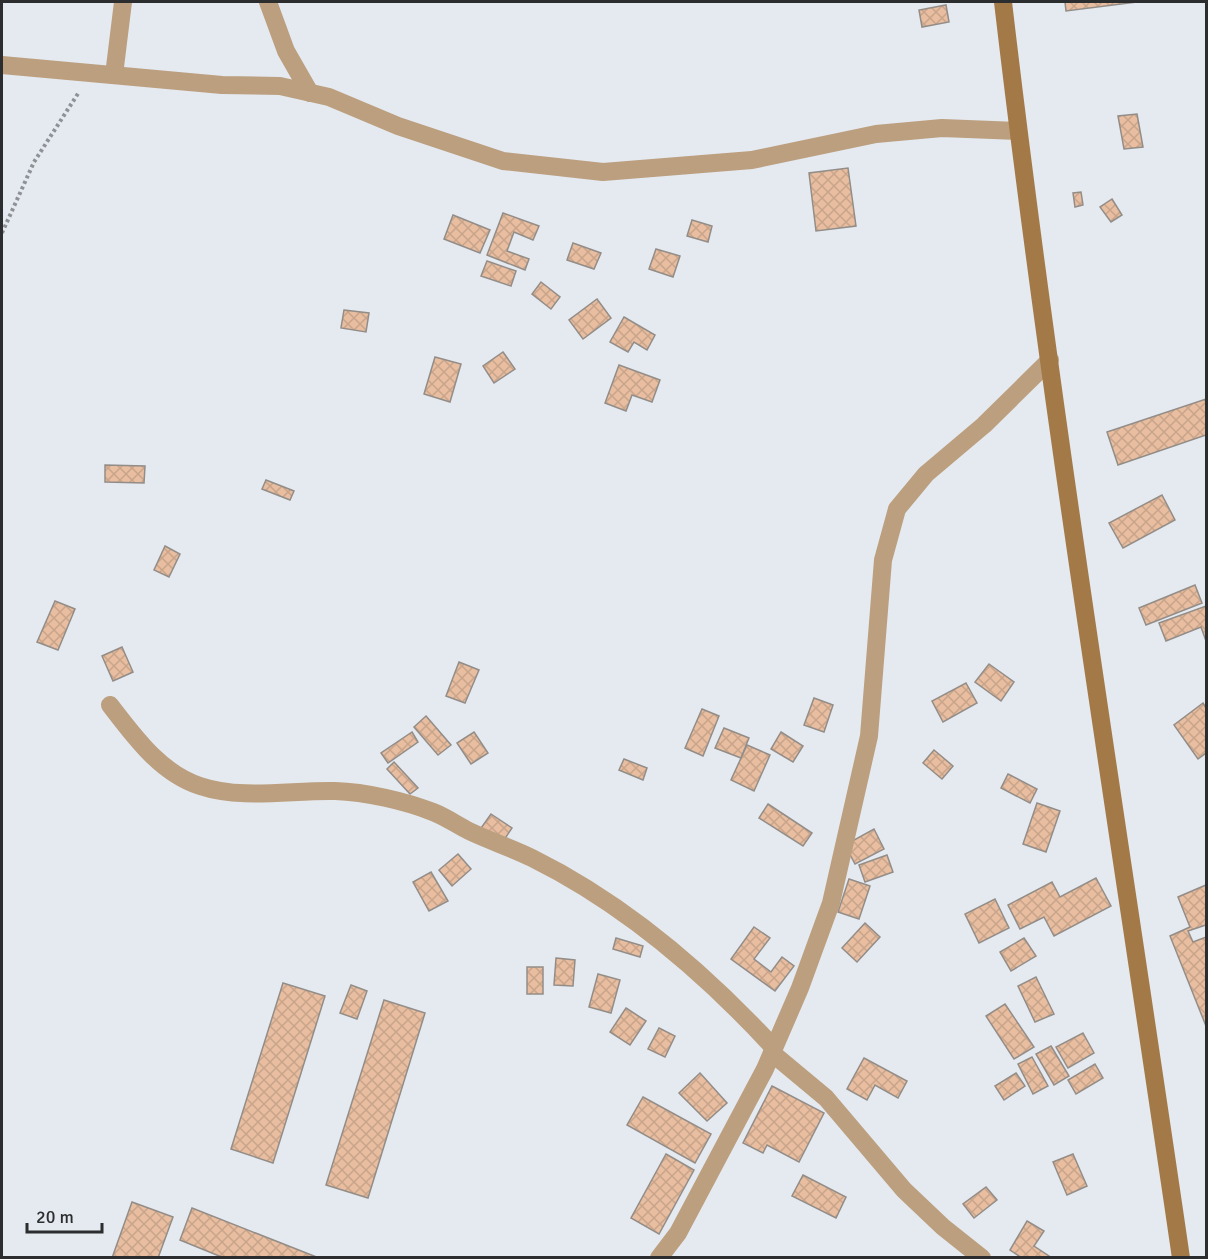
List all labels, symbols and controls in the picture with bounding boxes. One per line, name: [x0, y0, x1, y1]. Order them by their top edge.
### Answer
scale bar: [27, 1196, 102, 1234]
text: 20 m: [36, 1206, 74, 1228]

